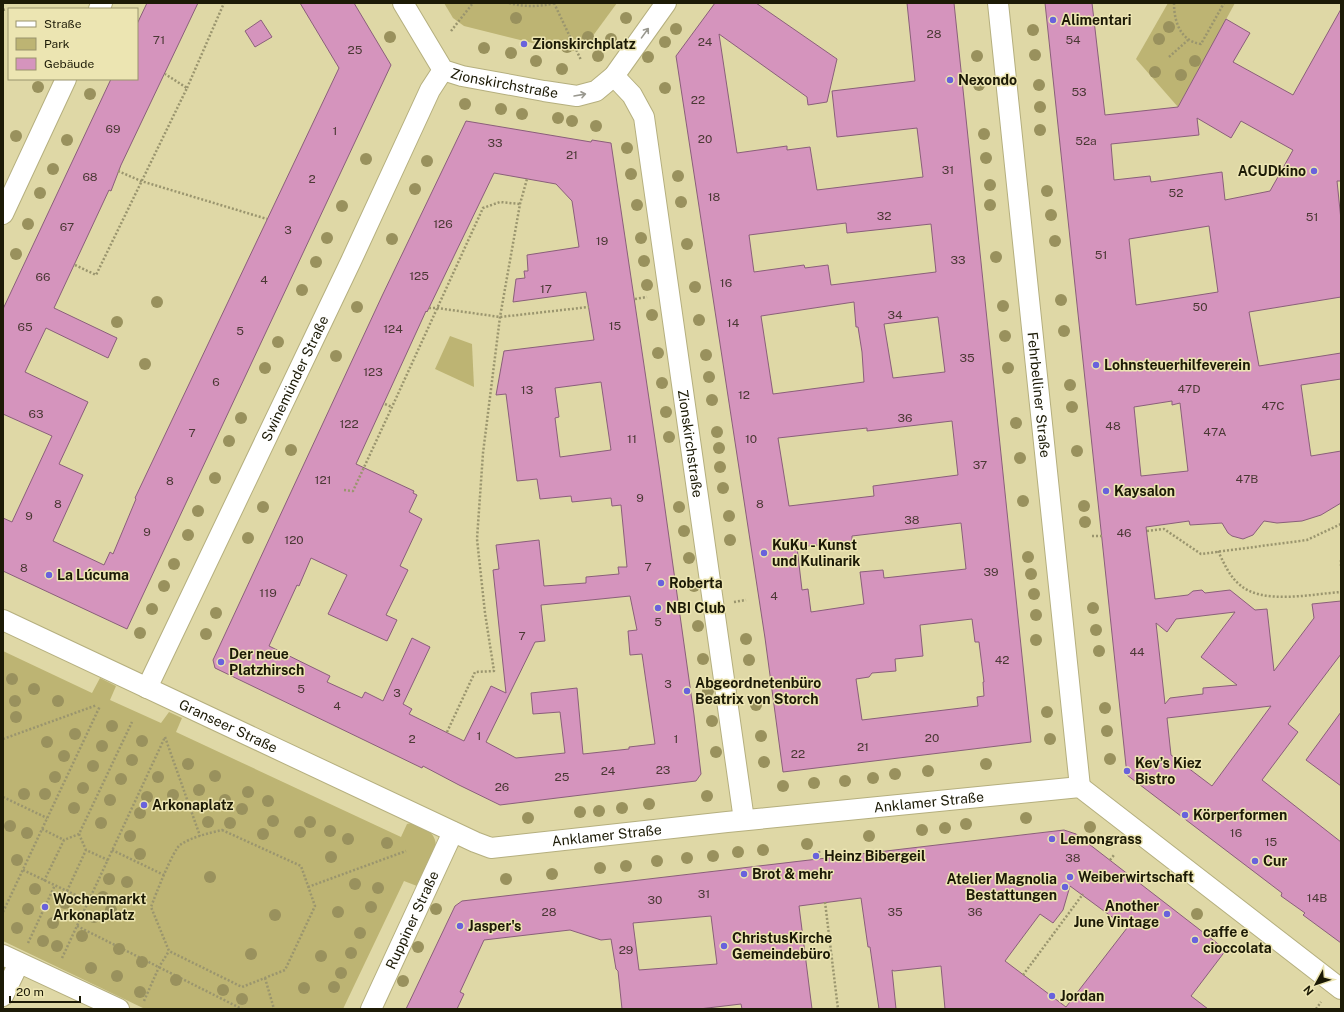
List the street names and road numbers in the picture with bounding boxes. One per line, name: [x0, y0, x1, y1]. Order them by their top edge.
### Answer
street label: Zionskirchstraße: [449, 65, 559, 101]
street label: Swinemünder Straße: [258, 313, 332, 444]
street label: Fehrbelliner Straße: [1024, 331, 1054, 459]
street label: Zionskirchstraße: [675, 388, 706, 499]
street label: Granseer Straße: [177, 696, 280, 756]
street label: Anklamer Straße: [873, 789, 985, 815]
street label: Anklamer Straße: [551, 821, 662, 849]
street label: Ruppiner Straße: [383, 868, 442, 972]

